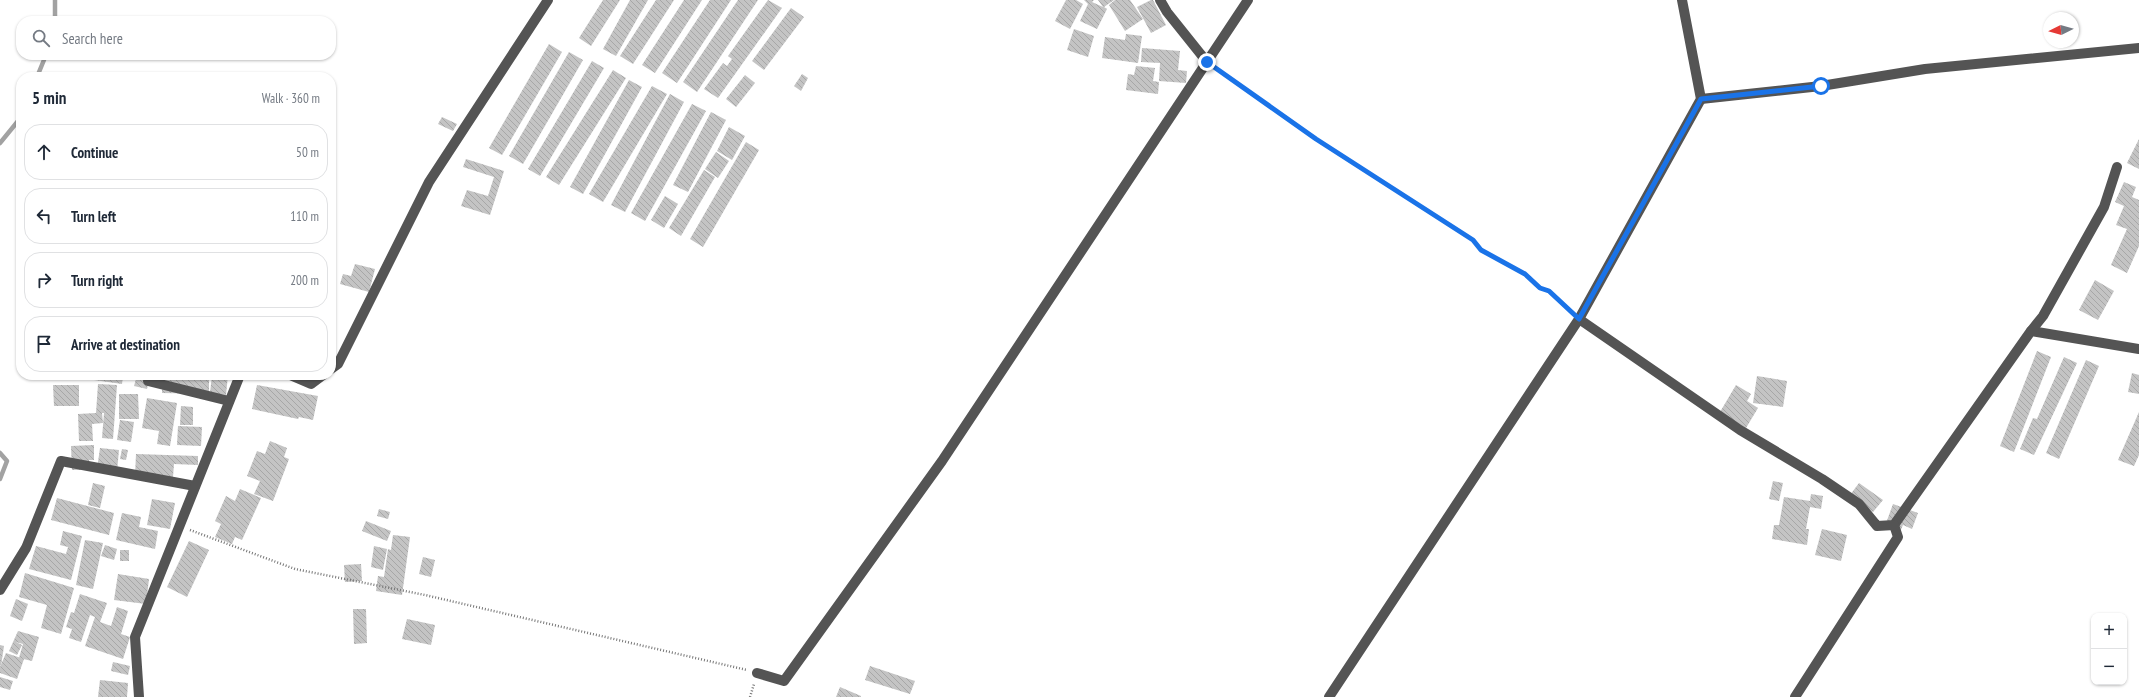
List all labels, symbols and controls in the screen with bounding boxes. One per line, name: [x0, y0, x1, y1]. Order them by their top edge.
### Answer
north arrow: [2043, 12, 2079, 48]
search box: [16, 16, 336, 60]
icon: search: [30, 27, 52, 49]
text: Search here: [62, 29, 123, 48]
route end: [1198, 53, 1216, 71]
route start: [1812, 77, 1830, 95]
text: 5 min: [32, 87, 66, 109]
text: Walk · 360 m: [262, 90, 320, 107]
icon: ahead: [33, 141, 55, 163]
text: Continue: [71, 143, 118, 162]
text: 50 m: [296, 144, 319, 161]
icon: left: [33, 205, 55, 227]
text: Turn left: [71, 207, 116, 226]
text: 110 m: [290, 208, 319, 225]
icon: right: [33, 269, 55, 291]
text: Turn right: [71, 271, 123, 290]
text: 200 m: [290, 272, 319, 289]
icon: arrive: [33, 333, 55, 355]
text: Arrive at destination: [71, 335, 180, 354]
map controls: [2091, 613, 2127, 685]
button: +: [2091, 613, 2127, 649]
button: −: [2091, 649, 2127, 685]

